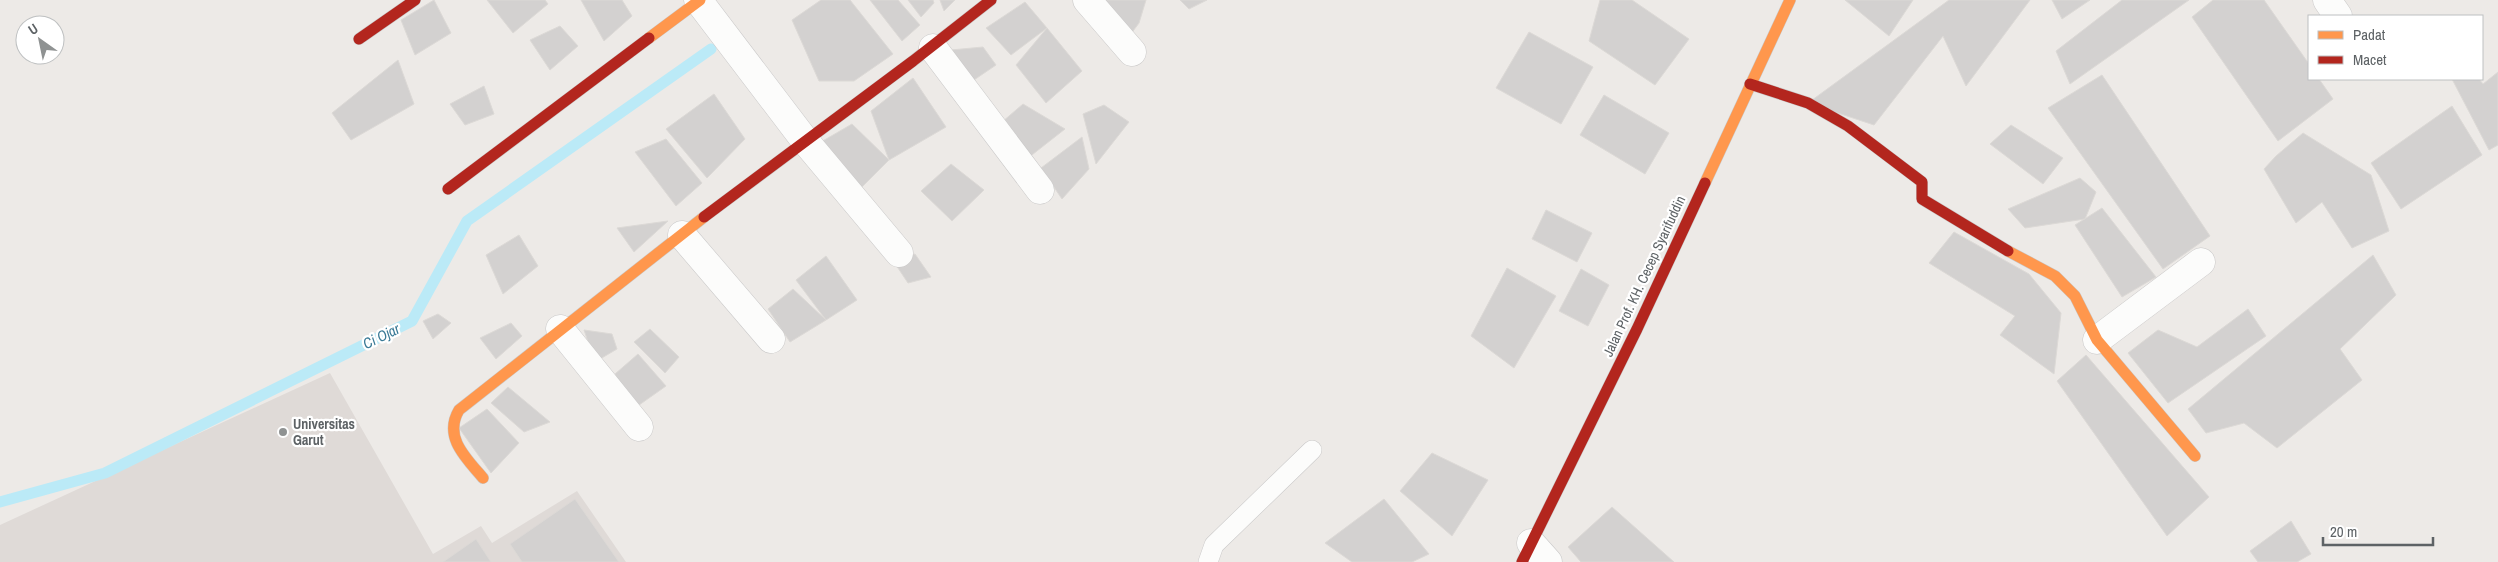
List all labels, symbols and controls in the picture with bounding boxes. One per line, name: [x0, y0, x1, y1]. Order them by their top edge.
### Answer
north arrow: [15, 15, 65, 65]
legend: [2308, 15, 2483, 80]
text: U: [25, 19, 41, 39]
text: Padat: [2353, 24, 2386, 45]
text: Macet: [2353, 49, 2387, 70]
street label: Jalan Prof. KH. Cecep Syarifuddin: [1599, 193, 1689, 359]
water label: Ci Ojar: [359, 318, 404, 354]
place label: Universitas Garut: [293, 415, 355, 449]
marker: Universitas Garut: [277, 426, 289, 438]
scale bar: [2323, 514, 2433, 546]
text: 20 m: [2330, 521, 2357, 542]

